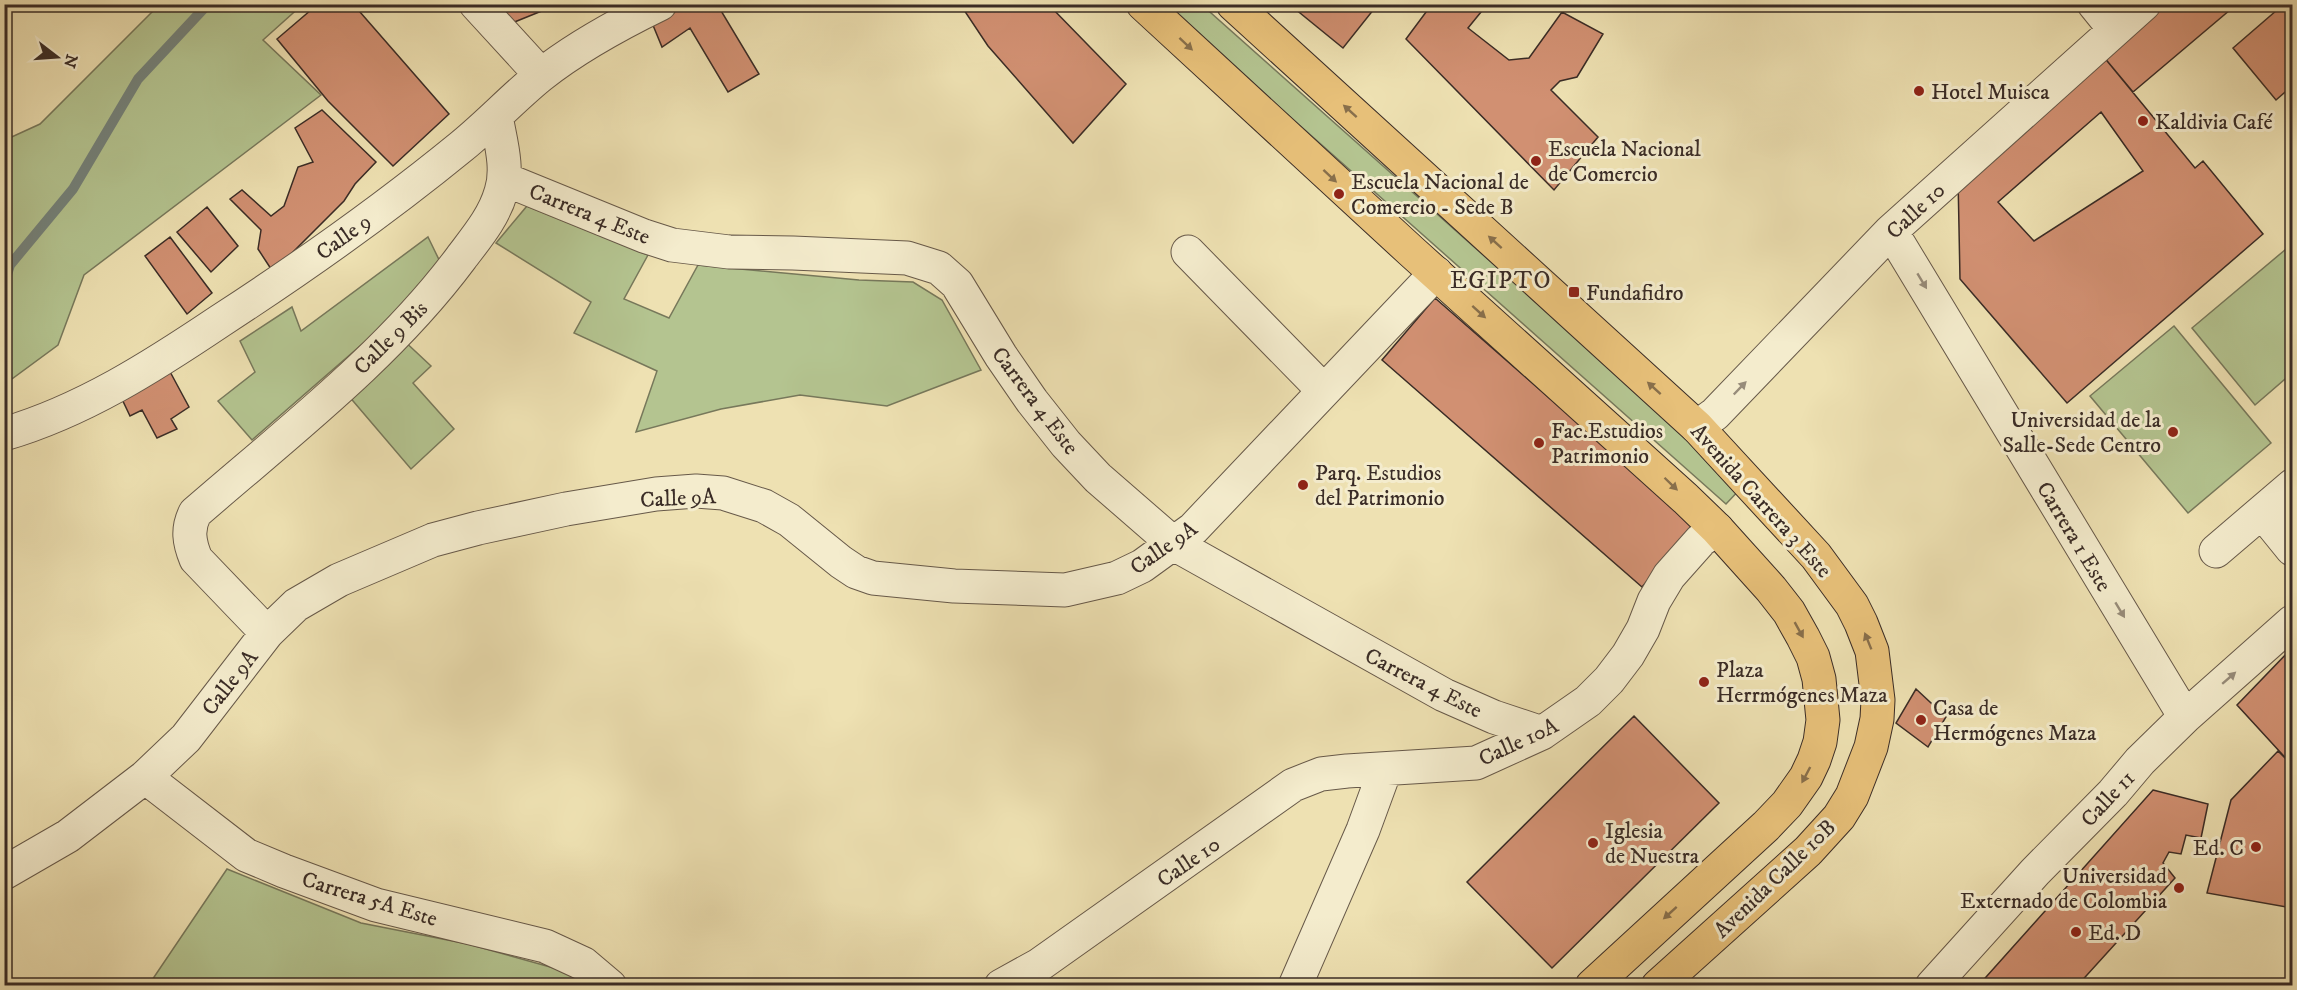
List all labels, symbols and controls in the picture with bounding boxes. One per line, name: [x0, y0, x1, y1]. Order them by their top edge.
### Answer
north arrow: [27, 27, 87, 87]
one-way arrow: [1179, 37, 1194, 51]
text: N: [59, 52, 82, 70]
place label: Hotel Muisca: [1931, 79, 2050, 106]
marker: Hotel Muisca: [1912, 84, 1926, 98]
one-way arrow: [1343, 105, 1358, 118]
place label: Kaldivia Café: [2155, 109, 2273, 136]
marker: Kaldivia Café: [2136, 114, 2150, 128]
place label: Escuela Nacional de Comercio: [1548, 136, 1701, 188]
marker: Escuela Nacional de Comercio: [1529, 154, 1543, 168]
one-way arrow: [1322, 169, 1337, 182]
place label: Escuela Nacional de Comercio - Sede B: [1351, 169, 1529, 221]
street label: Calle 10: [1881, 177, 1951, 245]
street label: Carrera 4 Este: [525, 178, 654, 251]
marker: Escuela Nacional de Comercio - Sede B: [1332, 187, 1346, 201]
street label: Calle 9: [311, 208, 377, 266]
one-way arrow: [1487, 235, 1502, 249]
district label: EGIPTO: [1450, 266, 1552, 296]
one-way arrow: [1916, 273, 1927, 289]
place label: Fundafidro: [1586, 280, 1684, 307]
marker: Fundafidro: [1567, 285, 1581, 299]
street label: Calle 9 Bis: [348, 295, 434, 381]
one-way arrow: [1471, 305, 1486, 318]
street label: Carrera 4 Este: [985, 342, 1084, 460]
one-way arrow: [1733, 380, 1747, 395]
one-way arrow: [1647, 382, 1662, 395]
place label: Universidad de la Salle-Sede Centro: [2002, 407, 2162, 459]
place label: Fac.Estudios Patrimonio: [1551, 418, 1663, 470]
street label: Avenida Carrera 3 Este: [1685, 418, 1837, 584]
marker: Universidad de la Salle-Sede Centro: [2166, 425, 2180, 439]
marker: Fac.Estudios Patrimonio: [1532, 436, 1546, 450]
place label: Parq. Estudios del Patrimonio: [1315, 460, 1444, 512]
one-way arrow: [1663, 477, 1678, 490]
street label: Carrera 1 Este: [2030, 477, 2117, 597]
marker: Parq. Estudios del Patrimonio: [1296, 478, 1310, 492]
street label: Calle 9A: [639, 483, 718, 514]
street label: Calle 9A: [1125, 515, 1204, 581]
one-way arrow: [2115, 602, 2125, 619]
one-way arrow: [1794, 622, 1804, 639]
one-way arrow: [1863, 631, 1873, 649]
street label: Carrera 4 Este: [1360, 642, 1487, 724]
street label: Calle 9A: [196, 644, 265, 721]
place label: Plaza Herrmógenes Maza: [1716, 657, 1888, 709]
one-way arrow: [2221, 672, 2236, 685]
marker: Plaza Herrmógenes Maza: [1697, 675, 1711, 689]
place label: Casa de Hermógenes Maza: [1933, 695, 2097, 747]
street label: Calle 10A: [1475, 712, 1564, 773]
marker: Casa de Hermógenes Maza: [1914, 713, 1928, 727]
street label: Calle 11: [2075, 765, 2141, 833]
one-way arrow: [1801, 767, 1811, 784]
street label: Avenida Calle 10B: [1708, 814, 1842, 944]
place label: Iglesia de Nuestra: [1605, 818, 1700, 870]
street label: Calle 10: [1152, 831, 1226, 894]
place label: Ed. C: [2193, 835, 2244, 862]
marker: Iglesia de Nuestra: [1586, 836, 1600, 850]
marker: Ed. C: [2249, 840, 2263, 854]
place label: Universidad Externado de Colombia: [1960, 863, 2168, 915]
street label: Carrera 5A Este: [298, 866, 441, 933]
marker: Universidad Externado de Colombia: [2172, 881, 2186, 895]
one-way arrow: [1663, 906, 1678, 919]
place label: Ed. D: [2088, 920, 2141, 947]
marker: Ed. D: [2069, 925, 2083, 939]

